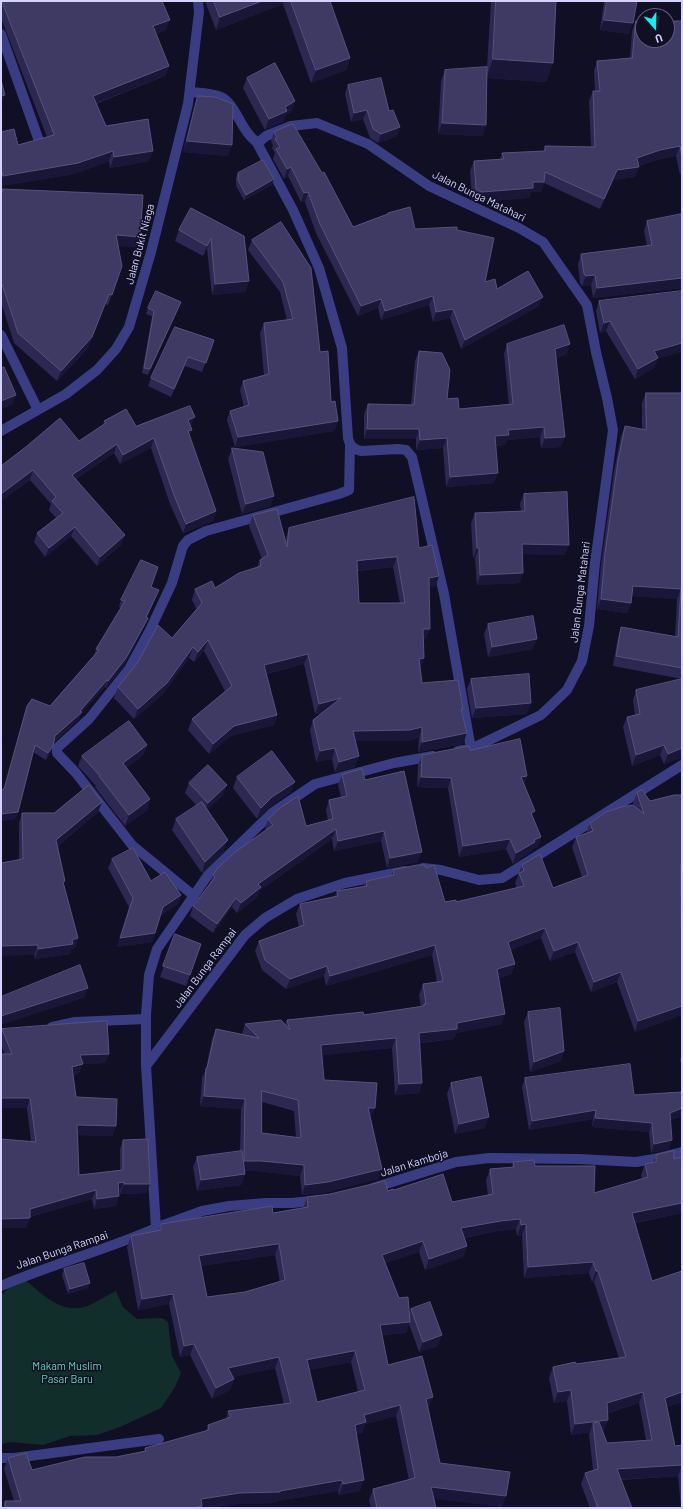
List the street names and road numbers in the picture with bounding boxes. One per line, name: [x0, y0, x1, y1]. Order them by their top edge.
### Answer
street label: Jalan Bunga Matahari: [430, 168, 528, 224]
street label: Jalan Bukit Niaga: [123, 202, 157, 286]
street label: Jalan Bunga Matahari: [567, 541, 593, 643]
street label: Jalan Bunga Rampai: [171, 926, 239, 1010]
street label: Jalan Kamboja: [379, 1146, 449, 1180]
street label: Jalan Bunga Rampai: [14, 1228, 110, 1272]

